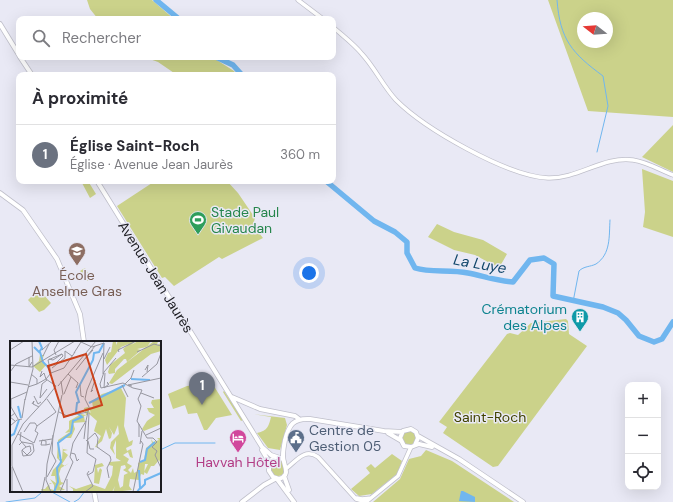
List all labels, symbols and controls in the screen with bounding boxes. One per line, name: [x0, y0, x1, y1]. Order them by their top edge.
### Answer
north arrow: [577, 12, 613, 48]
search box: [16, 16, 336, 60]
icon: search: [30, 27, 52, 49]
text: Rechercher: [62, 28, 141, 48]
text: À proximité: [32, 87, 128, 109]
text: Église Saint-Roch: [70, 136, 199, 156]
text: 1: [43, 146, 47, 163]
text: 360 m: [280, 146, 320, 163]
text: Église · Avenue Jean Jaurès: [70, 156, 233, 173]
place label: Stade Paul Givaudan: [211, 203, 279, 237]
sports icon: Stade Paul Givaudan: [188, 210, 208, 235]
street label: Avenue Jean Jaurès: [114, 218, 198, 336]
school or university icon: École Anselme Gras: [67, 241, 87, 266]
water label: La Luye: [452, 249, 509, 279]
your location: [299, 263, 319, 283]
place label: École Anselme Gras: [32, 266, 122, 300]
place label: Crématorium des Alpes: [482, 300, 567, 334]
building icon: Crématorium des Alpes: [570, 307, 590, 332]
inset map: [10, 341, 161, 492]
pin: 1: [189, 372, 215, 405]
map controls: [625, 382, 661, 490]
button: +: [625, 382, 661, 418]
park label: Saint-Roch: [454, 408, 526, 426]
button: −: [625, 418, 661, 454]
place label: Centre de Gestion 05: [309, 421, 381, 455]
hotel icon: Havvah Hôtel: [228, 428, 248, 453]
public building icon: Centre de Gestion 05: [286, 428, 306, 453]
place label: Havvah Hôtel: [196, 453, 280, 471]
button: locate: [625, 454, 661, 490]

